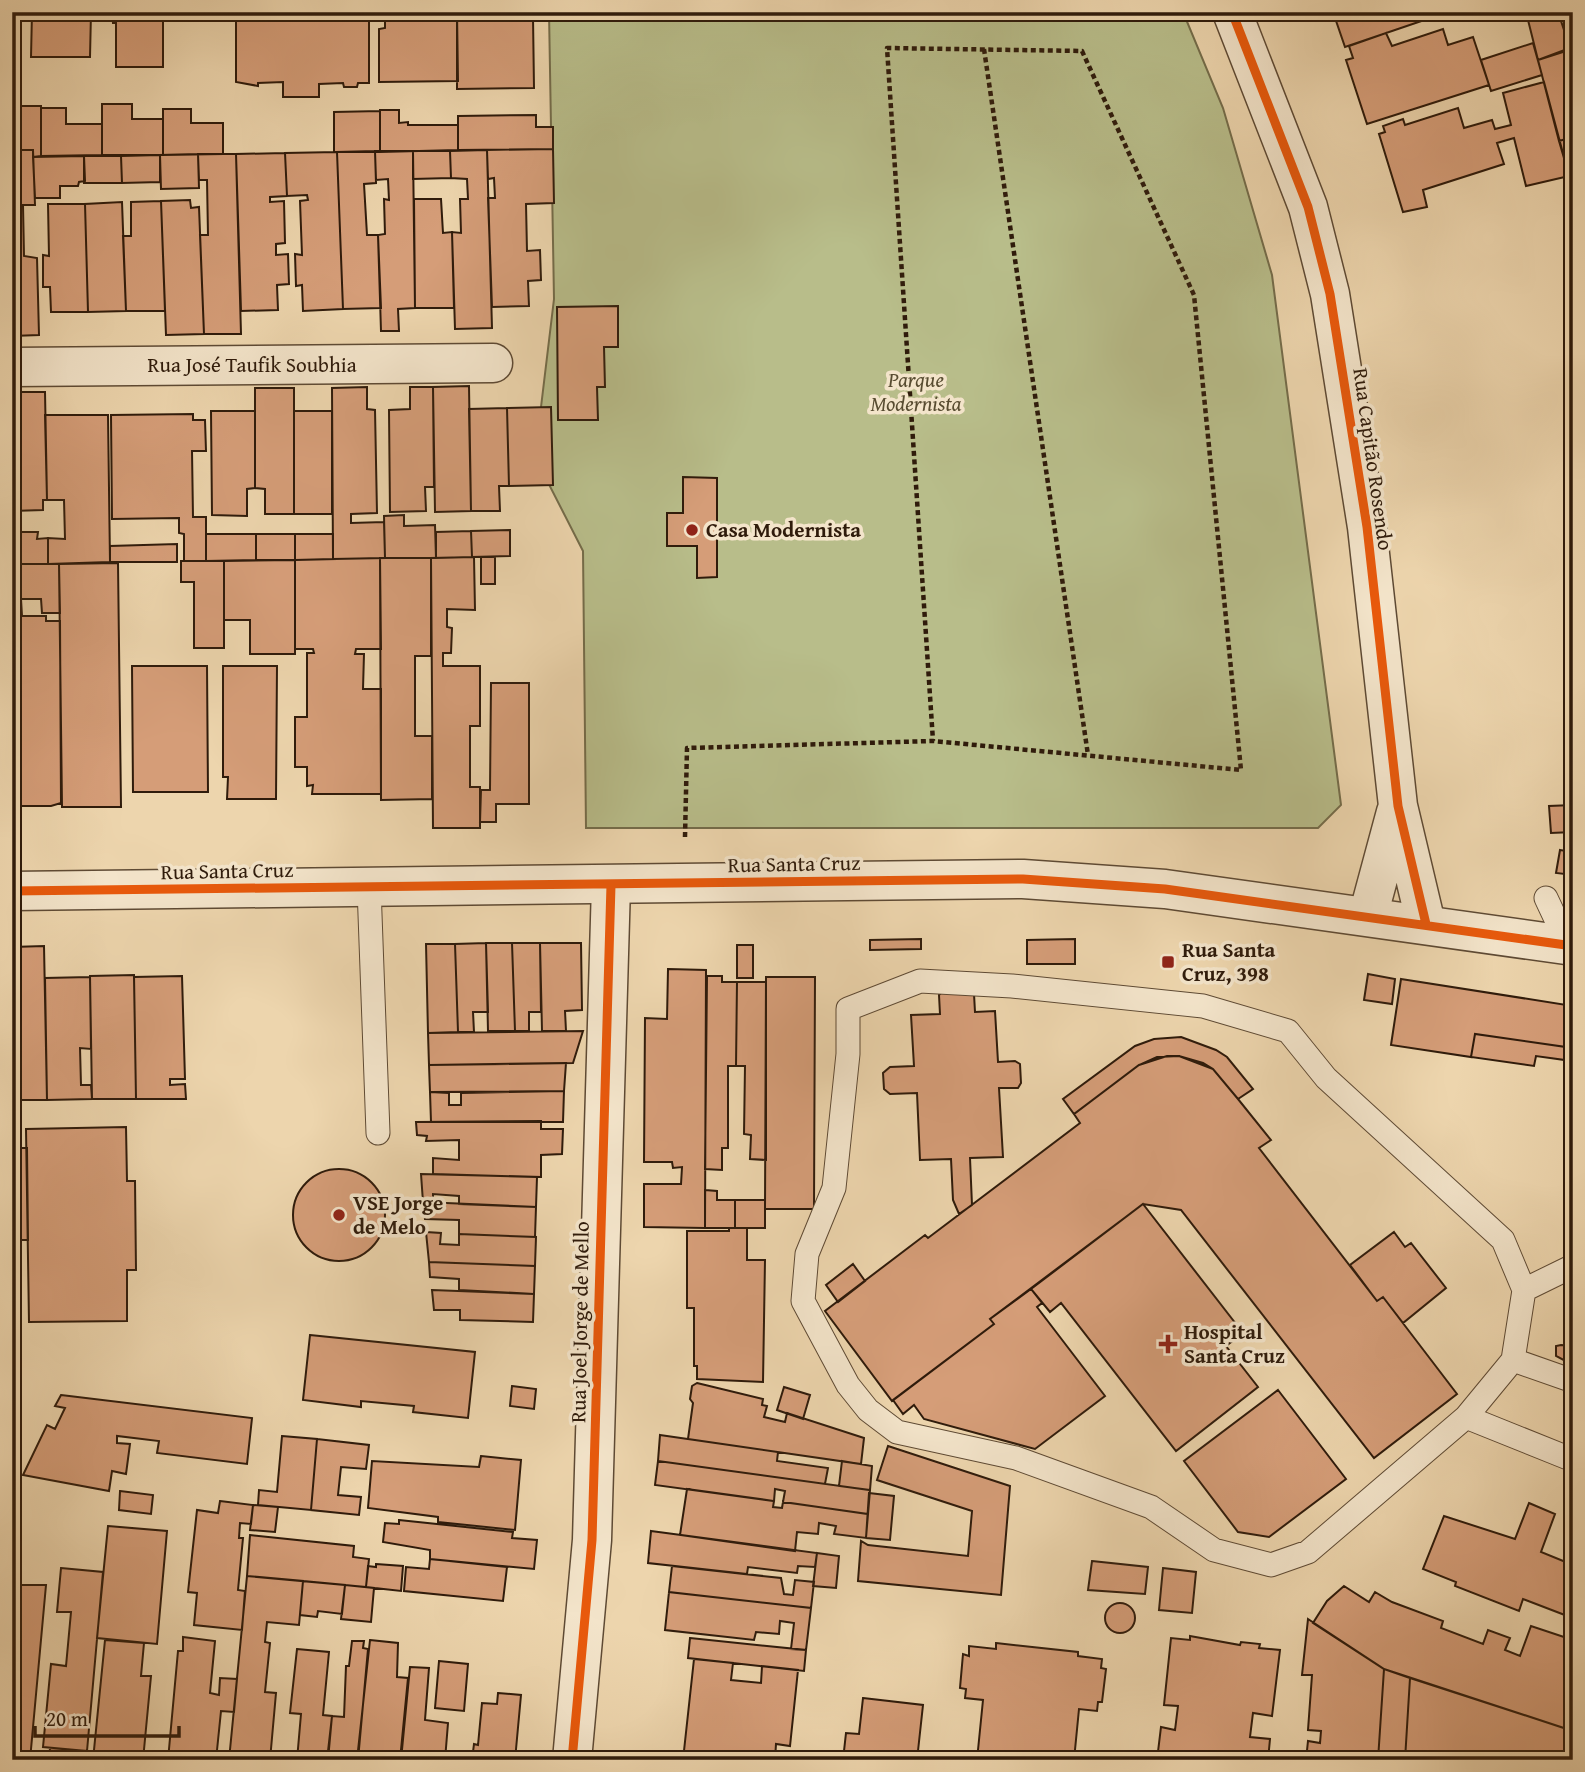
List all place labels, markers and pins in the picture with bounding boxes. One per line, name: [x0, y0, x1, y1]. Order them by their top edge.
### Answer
place label: Casa Modernista: [706, 514, 861, 545]
marker: Casa Modernista: [684, 522, 700, 538]
place label: Rua Santa Cruz, 398: [1182, 934, 1276, 989]
marker: Rua Santa Cruz, 398: [1160, 954, 1176, 970]
place label: VSE Jorge de Melo: [353, 1187, 443, 1242]
marker: VSE Jorge de Melo: [331, 1207, 347, 1223]
place label: Hospital Santa Cruz: [1184, 1316, 1285, 1371]
marker: Hospital Santa Cruz: [1158, 1334, 1178, 1354]

